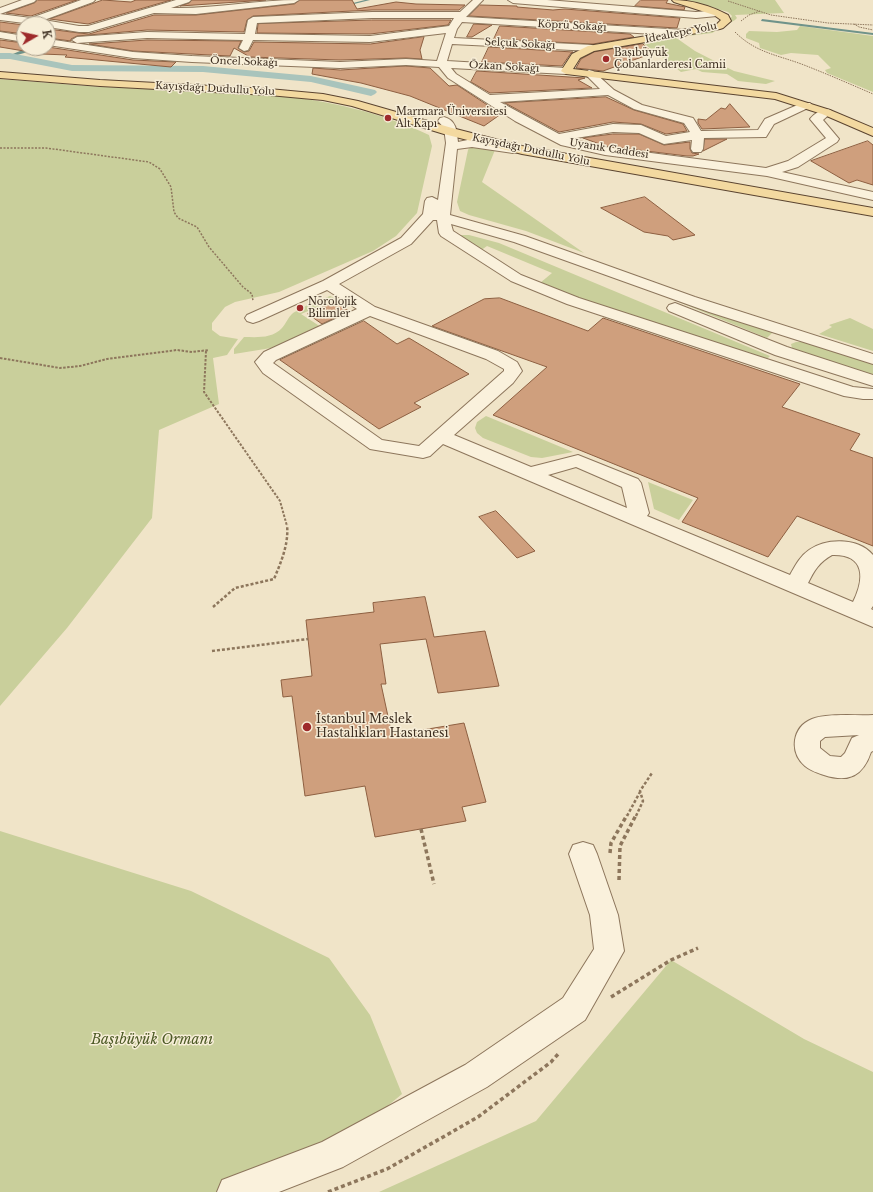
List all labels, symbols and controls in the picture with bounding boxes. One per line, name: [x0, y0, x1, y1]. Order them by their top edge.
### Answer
north arrow: [16, 16, 56, 56]
street label: Köprü Sokağı: [537, 18, 607, 34]
street label: İdealtepe Yolu: [644, 20, 718, 46]
text: K: [39, 29, 54, 40]
street label: Selçuk Sokağı: [484, 36, 556, 52]
place label: Başıbüyük Çobanlarderesi Camii: [614, 47, 726, 70]
marker: Başıbüyük Çobanlarderesi Camii: [601, 54, 611, 64]
street label: Öncel Sokağı: [210, 55, 278, 69]
street label: Özkan Sokağı: [468, 59, 540, 75]
street label: Kayışdağı Dudullu Yolu: [155, 80, 275, 98]
place label: Marmara Üniversitesi Alt Kapı: [396, 106, 507, 130]
marker: Marmara Üniversitesi Alt Kapı: [383, 113, 393, 123]
street label: Kayışdağı Dudullu Yolu: [471, 132, 591, 168]
street label: Uyanık Caddesi: [568, 137, 650, 161]
place label: Nörolojik Bilimler: [308, 296, 357, 320]
marker: Nörolojik Bilimler: [295, 303, 305, 313]
place label: İstanbul Meslek Hastalıkları Hastanesi: [316, 713, 449, 741]
marker: İstanbul Meslek Hastalıkları Hastanesi: [301, 721, 313, 733]
park label: Başıbüyük Ormanı: [91, 1032, 213, 1048]

